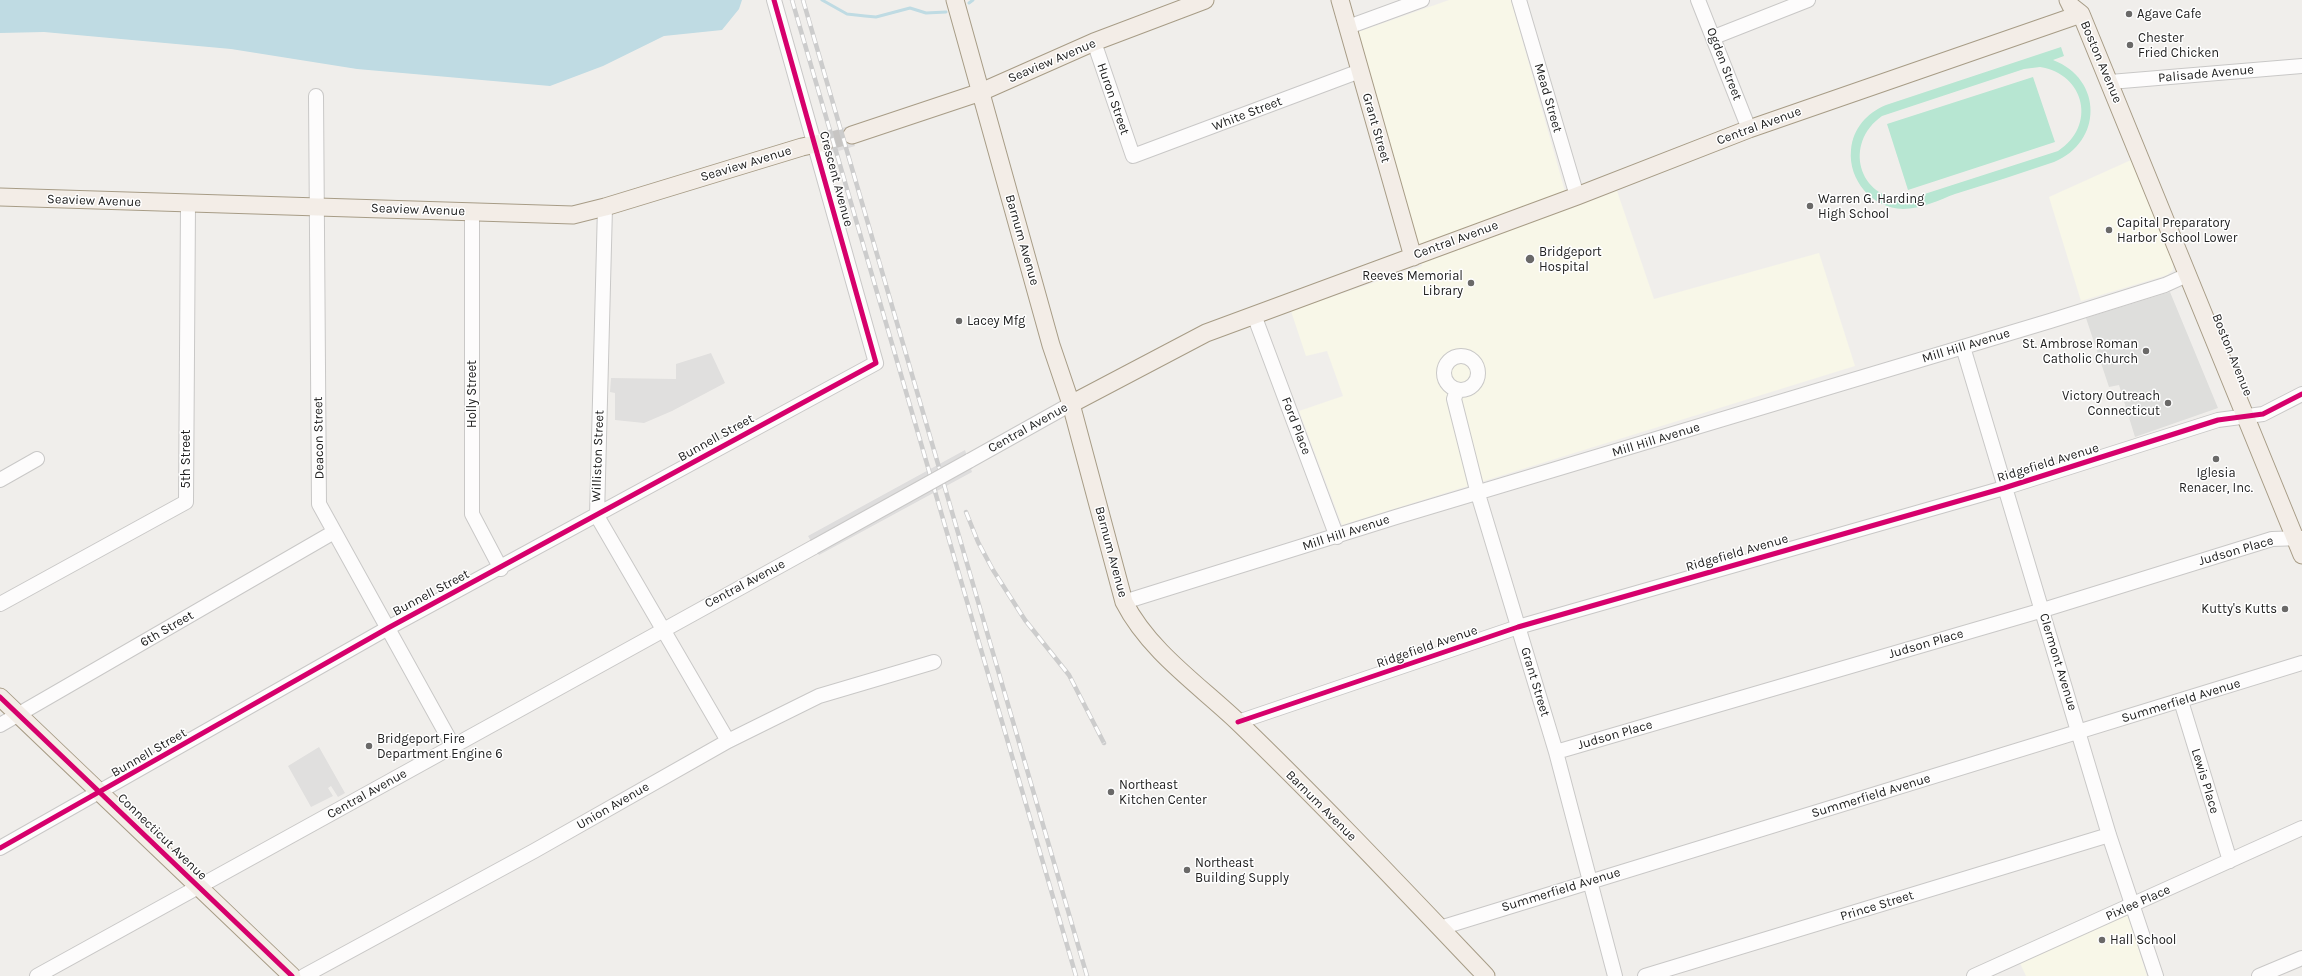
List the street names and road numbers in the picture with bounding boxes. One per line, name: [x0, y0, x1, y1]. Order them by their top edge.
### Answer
street label: Boston Avenue: [2077, 19, 2125, 105]
street label: Ogden Street: [1703, 25, 1745, 103]
street label: Seaview Avenue: [1006, 35, 1098, 87]
street label: Huron Street: [1093, 61, 1133, 137]
street label: Mead Street: [1531, 62, 1565, 134]
street label: Palisade Avenue: [2157, 62, 2255, 86]
street label: Grant Street: [1359, 91, 1393, 165]
street label: White Street: [1210, 94, 1284, 134]
street label: Central Avenue: [1715, 103, 1803, 149]
street label: Crescent Avenue: [816, 130, 856, 228]
street label: Seaview Avenue: [699, 143, 793, 185]
street label: Seaview Avenue: [47, 192, 141, 210]
street label: Barnum Avenue: [1002, 193, 1042, 287]
street label: Seaview Avenue: [371, 201, 465, 219]
street label: Central Avenue: [1412, 217, 1500, 263]
street label: Boston Avenue: [2208, 311, 2256, 399]
street label: Mill Hill Avenue: [1920, 325, 2012, 367]
street label: Holly Street: [464, 360, 480, 428]
street label: Ford Place: [1278, 395, 1314, 457]
street label: Deacon Street: [310, 396, 328, 480]
street label: Central Avenue: [985, 400, 1071, 456]
street label: Williston Street: [589, 410, 607, 502]
street label: Bunnell Street: [675, 411, 757, 465]
street label: Mill Hill Avenue: [1610, 419, 1702, 461]
street label: 5th Street: [178, 430, 194, 488]
street label: Ridgefield Avenue: [1995, 440, 2101, 486]
street label: Barnum Avenue: [1091, 505, 1131, 599]
street label: Mill Hill Avenue: [1300, 512, 1392, 554]
street label: Ridgefield Avenue: [1684, 531, 1790, 575]
street label: Judson Place: [2197, 533, 2275, 569]
street label: Central Avenue: [702, 556, 788, 612]
street label: Bunnell Street: [390, 566, 472, 620]
street label: 6th Street: [138, 608, 196, 650]
street label: Clermont Avenue: [2036, 611, 2080, 713]
street label: Ridgefield Avenue: [1374, 622, 1480, 672]
street label: Judson Place: [1887, 626, 1965, 662]
street label: Grant Street: [1517, 645, 1553, 719]
street label: Summerfield Avenue: [2120, 675, 2242, 727]
street label: Judson Place: [1576, 717, 1654, 753]
street label: Bunnell Street: [109, 725, 189, 781]
street label: Lewis Place: [2188, 747, 2222, 815]
street label: Central Avenue: [324, 766, 410, 822]
street label: Barnum Avenue: [1282, 767, 1360, 845]
street label: Summerfield Avenue: [1810, 770, 1932, 822]
street label: Union Avenue: [574, 779, 652, 833]
street label: Connecticut Avenue: [114, 790, 210, 884]
street label: Summerfield Avenue: [1500, 864, 1622, 916]
street label: Pixlee Place: [2103, 882, 2173, 924]
street label: Prince Street: [1838, 887, 1916, 925]

